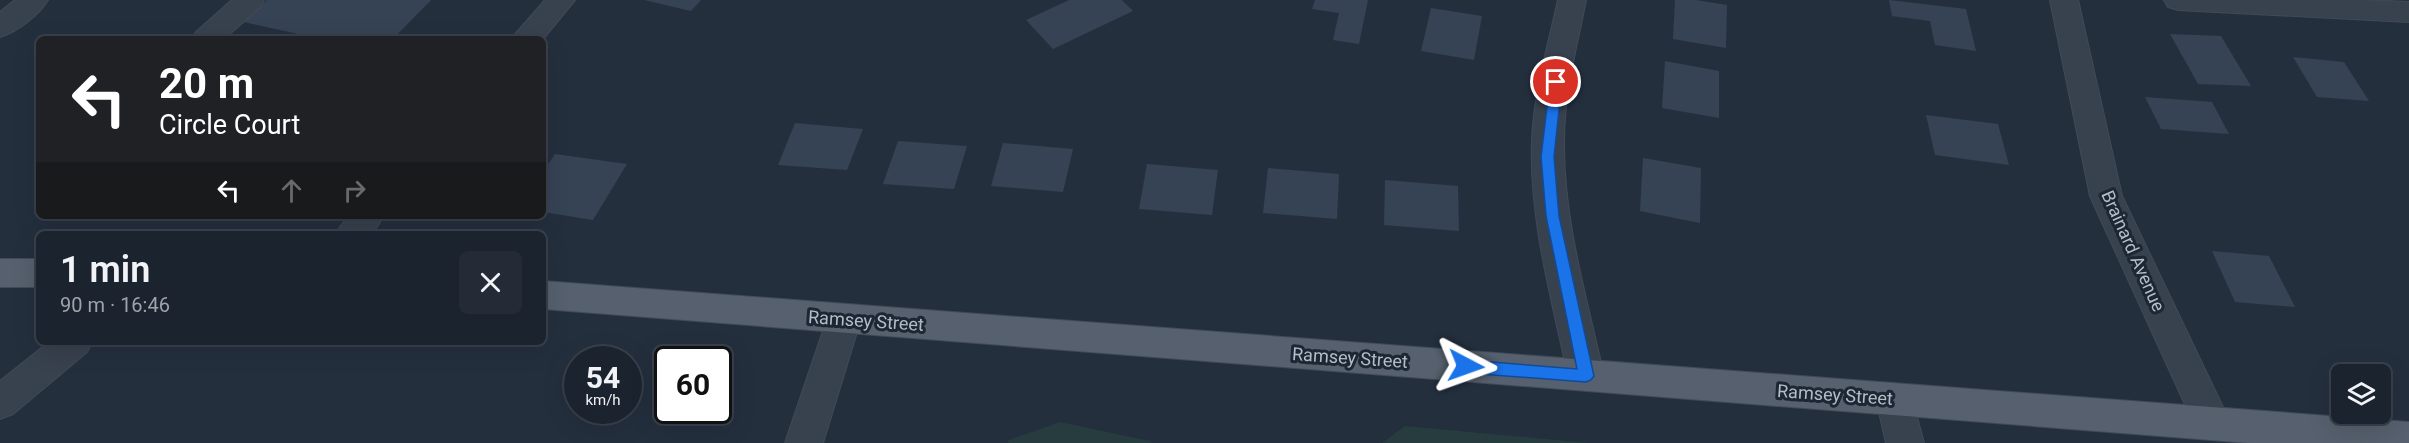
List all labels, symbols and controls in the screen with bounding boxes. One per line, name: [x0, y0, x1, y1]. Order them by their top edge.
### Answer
pin: [1530, 56, 1581, 107]
text: 20 m: [159, 59, 254, 108]
icon: left: [60, 60, 138, 138]
icon: arrive: [1539, 65, 1572, 98]
text: Circle Court: [159, 109, 300, 141]
icon: left: [212, 174, 245, 207]
icon: ahead: [275, 174, 308, 207]
icon: right: [338, 174, 371, 207]
street label: Brainard Avenue: [2097, 187, 2170, 315]
text: 1 min: [60, 249, 150, 291]
button: close: [459, 251, 522, 314]
text: 90 m · 16:46: [60, 293, 170, 317]
street label: Ramsey Street: [808, 306, 925, 335]
position arrow: [1434, 334, 1498, 398]
street label: Ramsey Street: [1292, 343, 1409, 372]
speed limit sign: 60: [654, 346, 732, 424]
text: 54: [586, 360, 620, 395]
map controls: [2331, 364, 2391, 424]
button: layers: [2331, 364, 2391, 424]
street label: Ramsey Street: [1777, 380, 1894, 409]
text: km/h: [585, 391, 621, 409]

